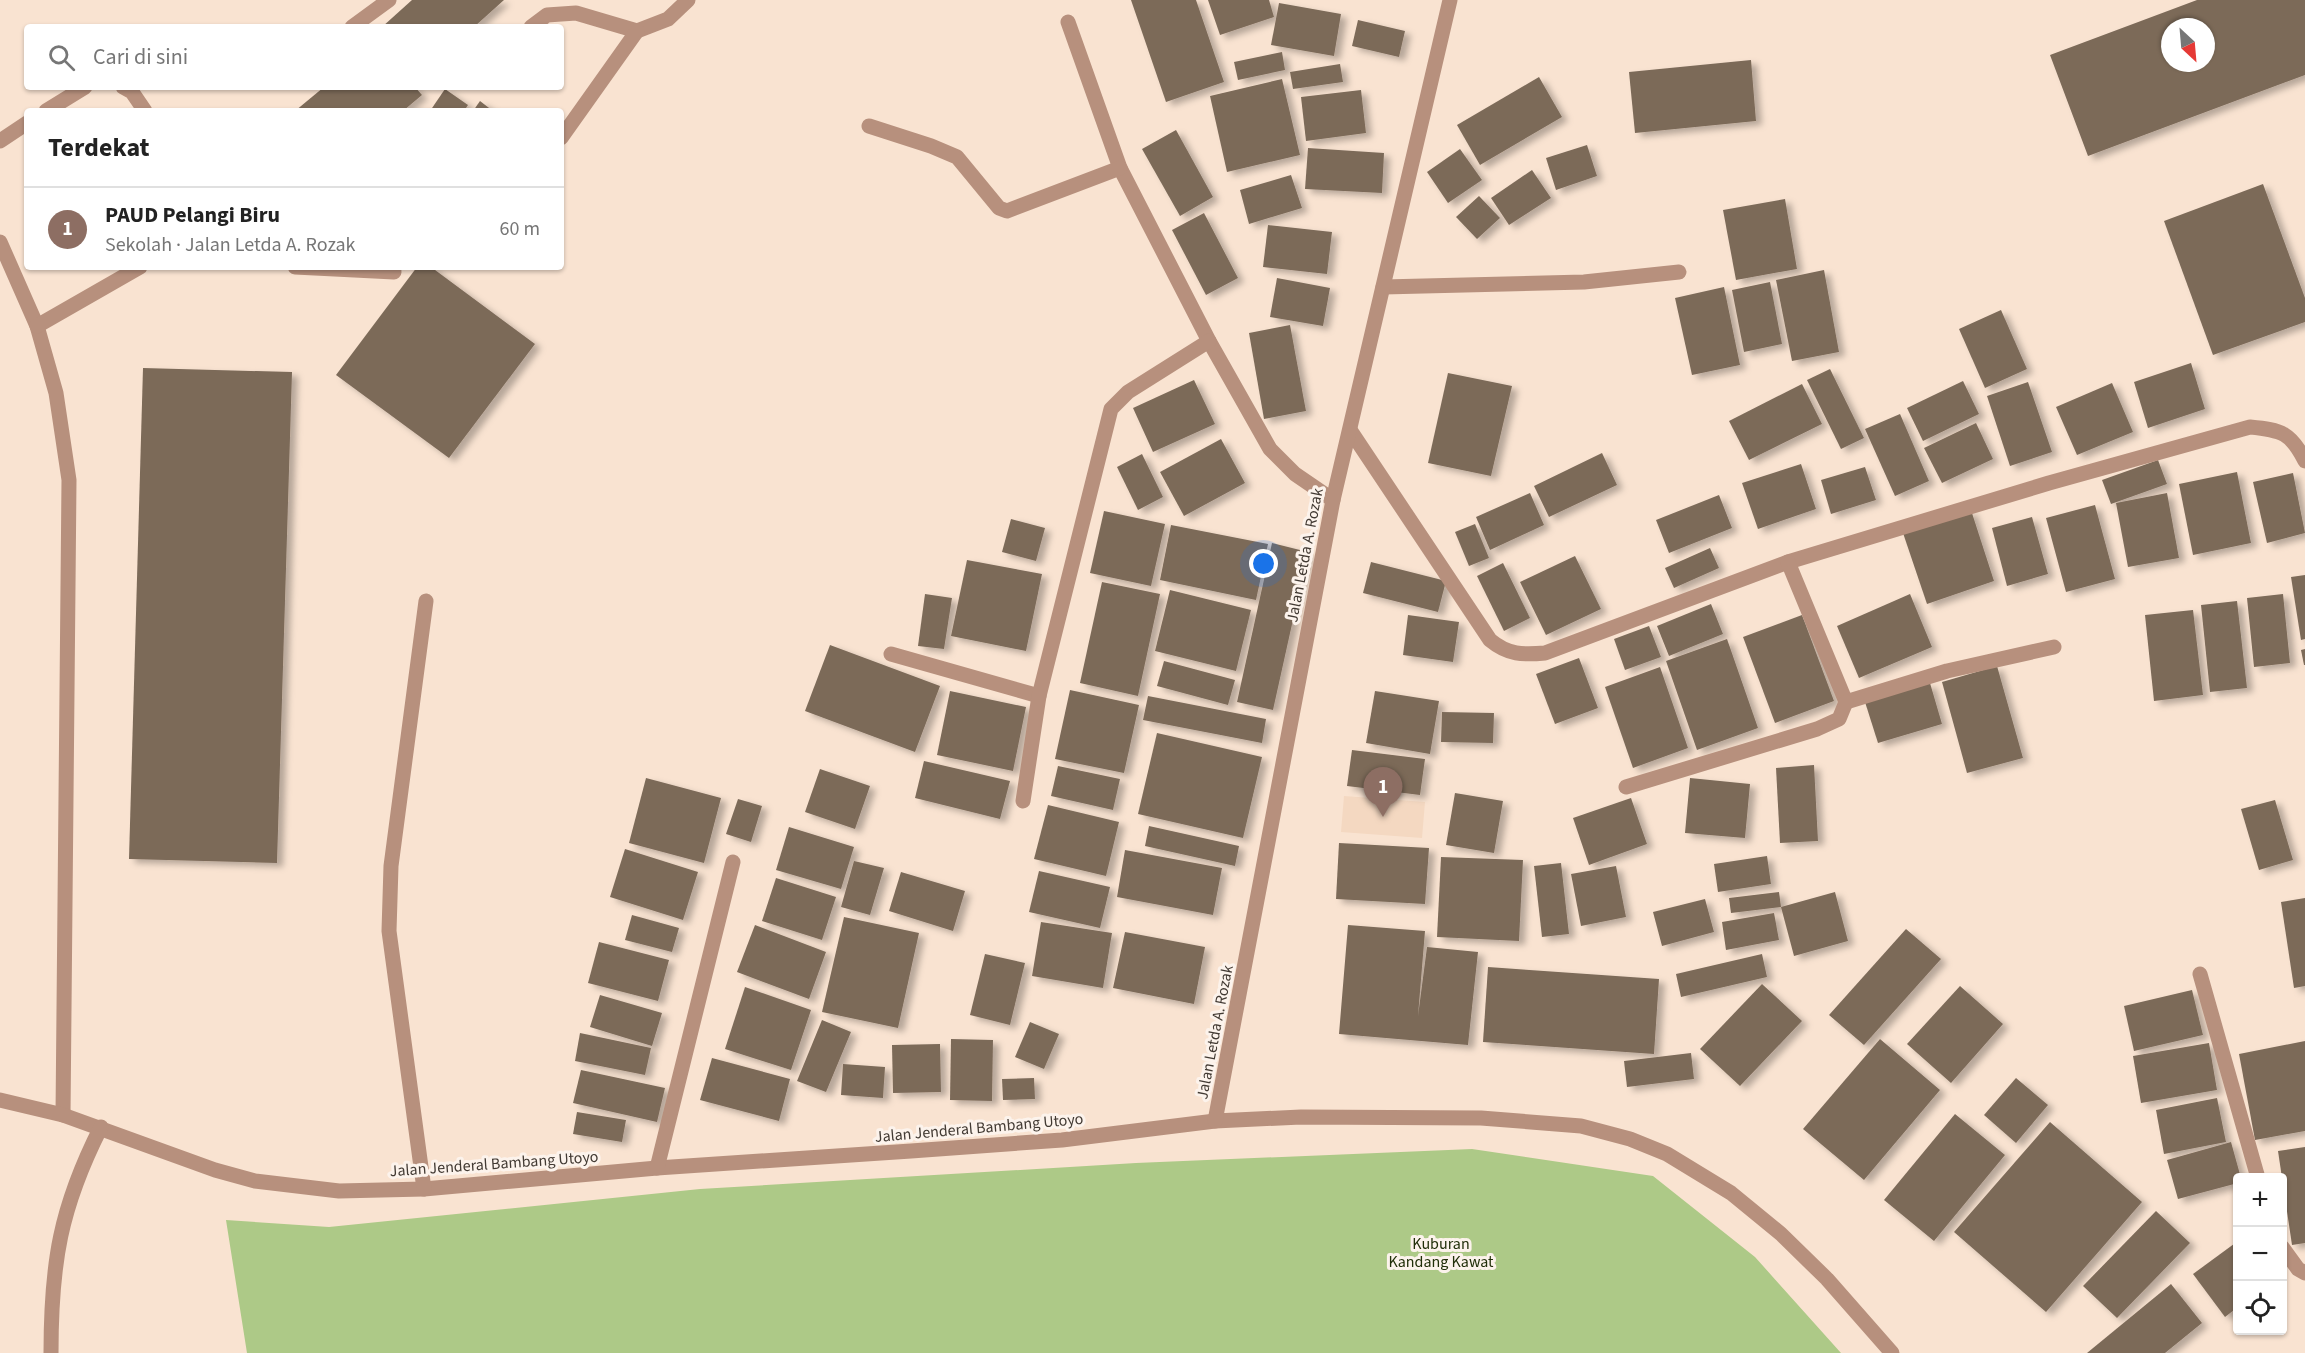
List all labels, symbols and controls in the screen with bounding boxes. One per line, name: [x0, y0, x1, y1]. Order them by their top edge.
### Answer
north arrow: [2161, 18, 2215, 72]
search box: [24, 24, 564, 90]
icon: search: [45, 41, 78, 74]
text: Cari di sini: [93, 41, 188, 73]
text: Terdekat: [48, 129, 150, 166]
text: PAUD Pelangi Biru: [105, 199, 280, 231]
text: 1: [62, 215, 73, 243]
text: 60 m: [500, 215, 540, 243]
text: Sekolah · Jalan Letda A. Rozak: [105, 231, 355, 259]
street label: Jalan Letda A. Rozak: [1281, 486, 1329, 624]
your location: [1249, 549, 1278, 578]
pin: 1: [1364, 768, 1402, 817]
street label: Jalan Letda A. Rozak: [1191, 963, 1239, 1101]
street label: Jalan Jenderal Bambang Utoyo: [874, 1108, 1084, 1148]
street label: Jalan Jenderal Bambang Utoyo: [389, 1146, 599, 1182]
map controls: [2233, 1173, 2287, 1335]
button: +: [2233, 1173, 2287, 1227]
button: −: [2233, 1227, 2287, 1281]
park label: Kuburan Kandang Kawat: [1389, 1233, 1494, 1273]
button: locate: [2233, 1281, 2287, 1335]

